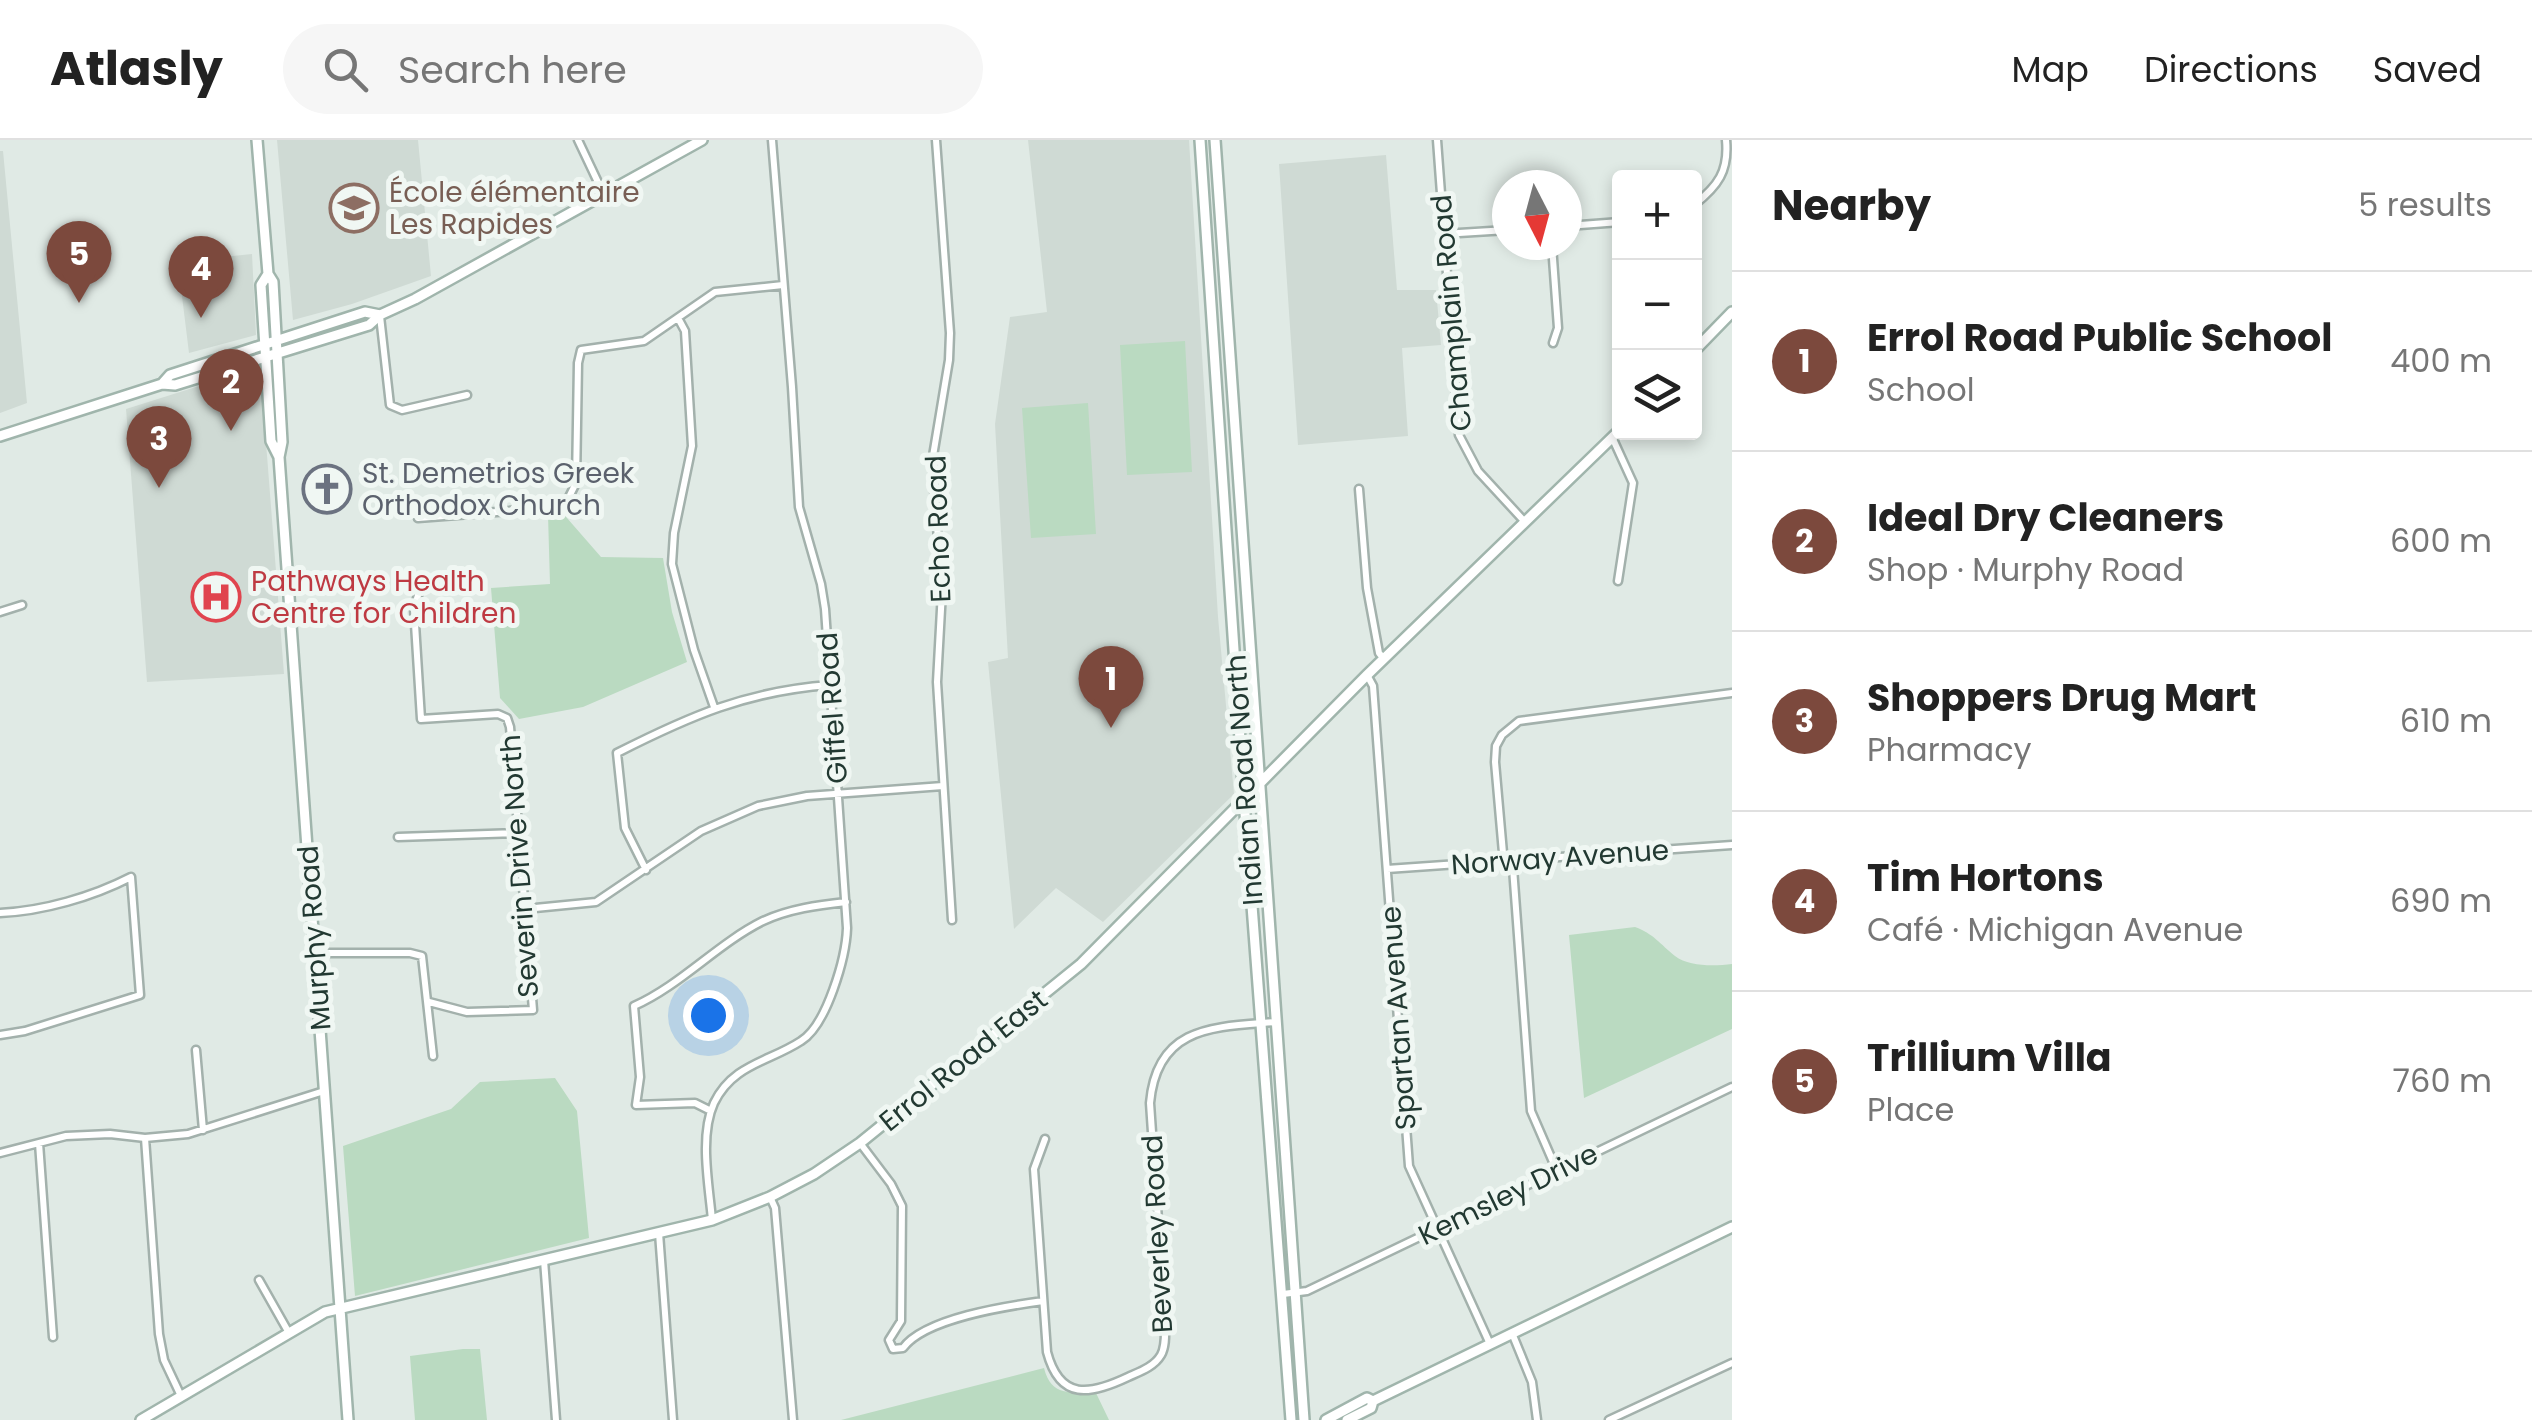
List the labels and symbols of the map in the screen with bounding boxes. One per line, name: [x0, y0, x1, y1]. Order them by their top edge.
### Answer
north arrow: [1492, 170, 1582, 260]
place label: École élémentaire Les Rapides: [389, 173, 640, 244]
school or university icon: École élémentaire Les Rapides: [328, 182, 380, 234]
street label: Champlain Road: [1422, 193, 1481, 433]
pin: 5: [46, 220, 112, 303]
pin: 4: [168, 236, 234, 318]
pin: 2: [198, 348, 264, 431]
pin: 3: [126, 406, 192, 488]
place label: St. Demetrios Greek Orthodox Church: [362, 454, 635, 525]
street label: Echo Road: [916, 455, 961, 603]
church icon: St. Demetrios Greek Orthodox Church: [301, 463, 353, 515]
place label: Pathways Health Centre for Children: [251, 562, 516, 633]
hospital icon: Pathways Health Centre for Children: [190, 571, 242, 623]
street label: Giffel Road: [808, 631, 857, 785]
pin: 1: [1078, 646, 1144, 728]
street label: Indian Road North: [1216, 653, 1273, 907]
street label: Severin Drive North: [491, 733, 548, 999]
street label: Norway Avenue: [1450, 830, 1670, 885]
street label: Murphy Road: [289, 844, 340, 1032]
street label: Spartan Avenue: [1371, 905, 1426, 1131]
street label: Errol Road East: [871, 980, 1056, 1140]
your location: [683, 990, 734, 1041]
street label: Beverley Road: [1133, 1134, 1182, 1334]
street label: Kemsley Drive: [1412, 1134, 1605, 1255]

